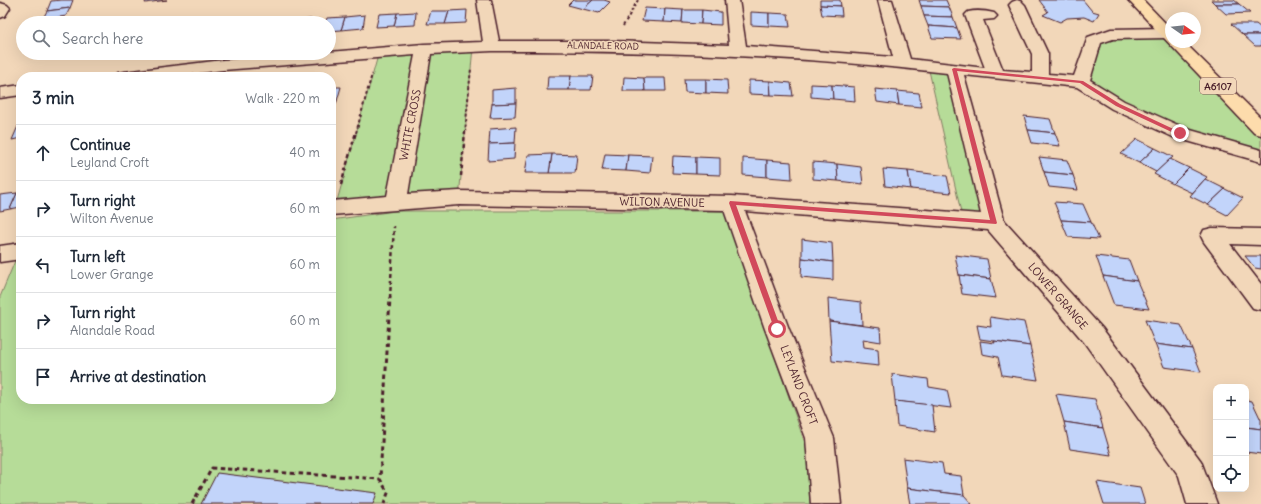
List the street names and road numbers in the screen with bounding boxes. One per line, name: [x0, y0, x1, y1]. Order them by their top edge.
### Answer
street label: ALANDALE ROAD: [567, 39, 639, 52]
road number: A6107: [1200, 78, 1236, 94]
street label: WHITE CROSS: [396, 88, 424, 162]
street label: WILTON AVENUE: [619, 194, 705, 210]
street label: LOWER GRANGE: [1025, 260, 1091, 332]
street label: LEYLAND CROFT: [777, 343, 821, 427]

